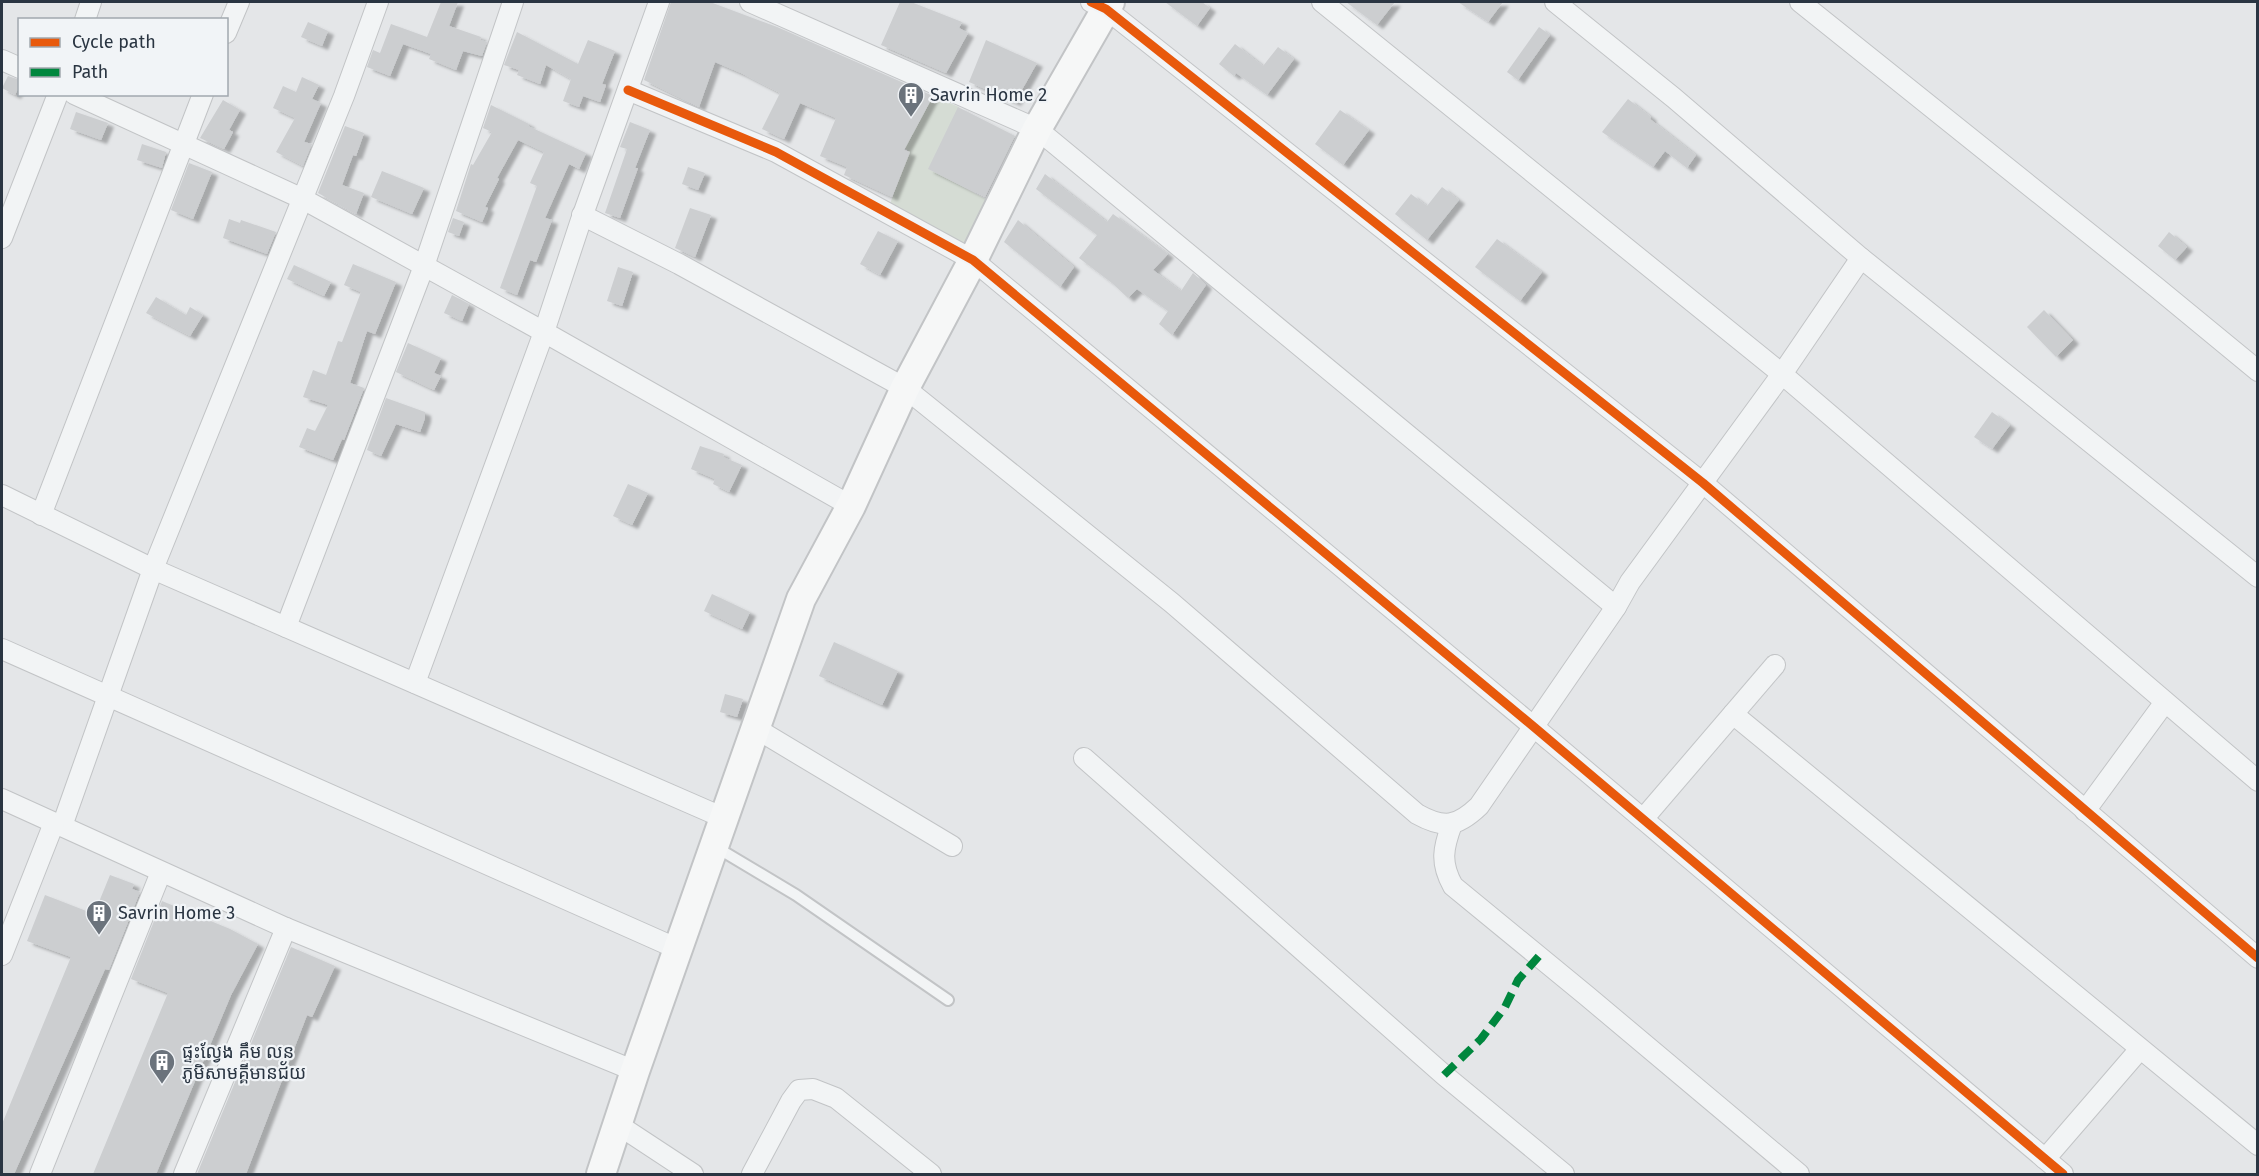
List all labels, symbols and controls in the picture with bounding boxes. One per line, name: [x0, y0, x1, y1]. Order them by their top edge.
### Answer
legend: [18, 18, 228, 96]
text: Cycle path: [72, 31, 156, 53]
text: Path: [72, 61, 108, 83]
building icon: Savrin Home 2: [896, 80, 926, 118]
place label: Savrin Home 2: [930, 84, 1047, 106]
building icon: Savrin Home 3: [84, 898, 114, 936]
place label: Savrin Home 3: [118, 902, 235, 924]
place label: ផ្ទះល្វែង គឹម លន ភូមិសាមគ្គីមានជ័យ: [182, 1041, 306, 1084]
building icon: ផ្ទះល្វែង គឹម លន ភូមិសាមគ្គីមានជ័យ: [147, 1047, 177, 1085]

